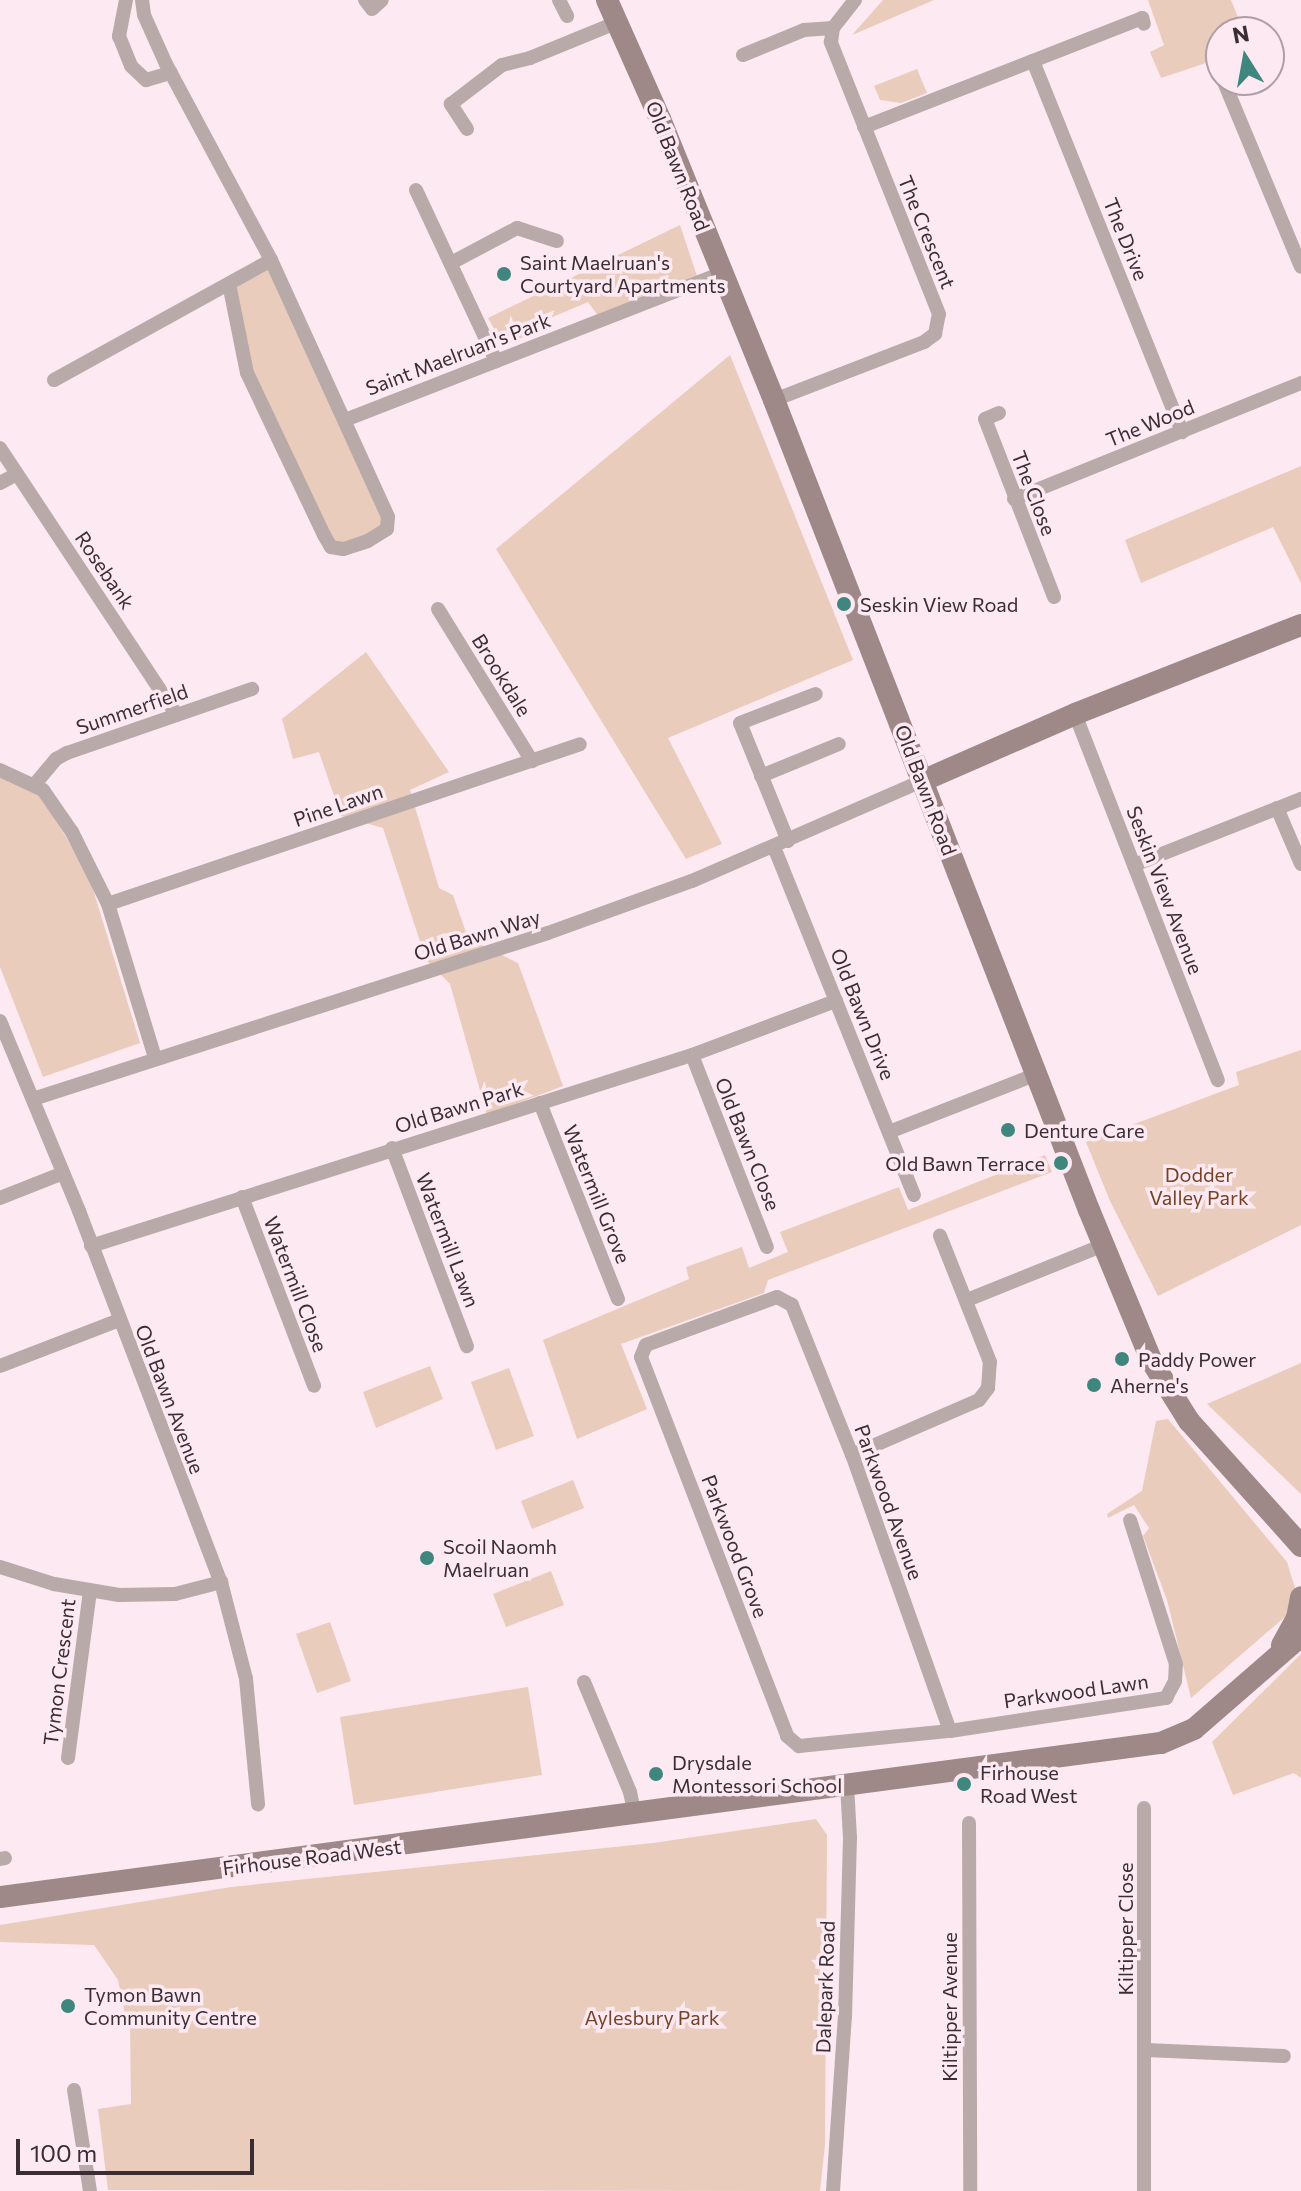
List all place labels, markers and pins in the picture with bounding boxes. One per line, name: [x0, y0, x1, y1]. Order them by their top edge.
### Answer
place label: Saint Maelruan's Courtyard Apartments: [520, 250, 726, 297]
marker: Saint Maelruan's Courtyard Apartments: [495, 265, 513, 283]
place label: Seskin View Road: [860, 592, 1018, 616]
marker: Seskin View Road: [835, 595, 853, 613]
place label: Denture Care: [1024, 1118, 1144, 1142]
marker: Denture Care: [999, 1121, 1017, 1139]
place label: Old Bawn Terrace: [885, 1151, 1045, 1175]
marker: Old Bawn Terrace: [1052, 1154, 1070, 1172]
place label: Paddy Power: [1138, 1347, 1256, 1371]
marker: Paddy Power: [1113, 1350, 1131, 1368]
place label: Aherne's: [1110, 1373, 1189, 1397]
marker: Aherne's: [1085, 1376, 1103, 1394]
place label: Scoil Naomh Maelruan: [443, 1534, 557, 1581]
marker: Scoil Naomh Maelruan: [418, 1549, 436, 1567]
place label: Drysdale Montessori School: [672, 1750, 842, 1797]
place label: Firhouse Road West: [980, 1760, 1077, 1807]
marker: Drysdale Montessori School: [647, 1765, 665, 1783]
marker: Firhouse Road West: [955, 1775, 973, 1793]
place label: Tymon Bawn Community Centre: [84, 1982, 257, 2029]
marker: Tymon Bawn Community Centre: [59, 1997, 77, 2015]

